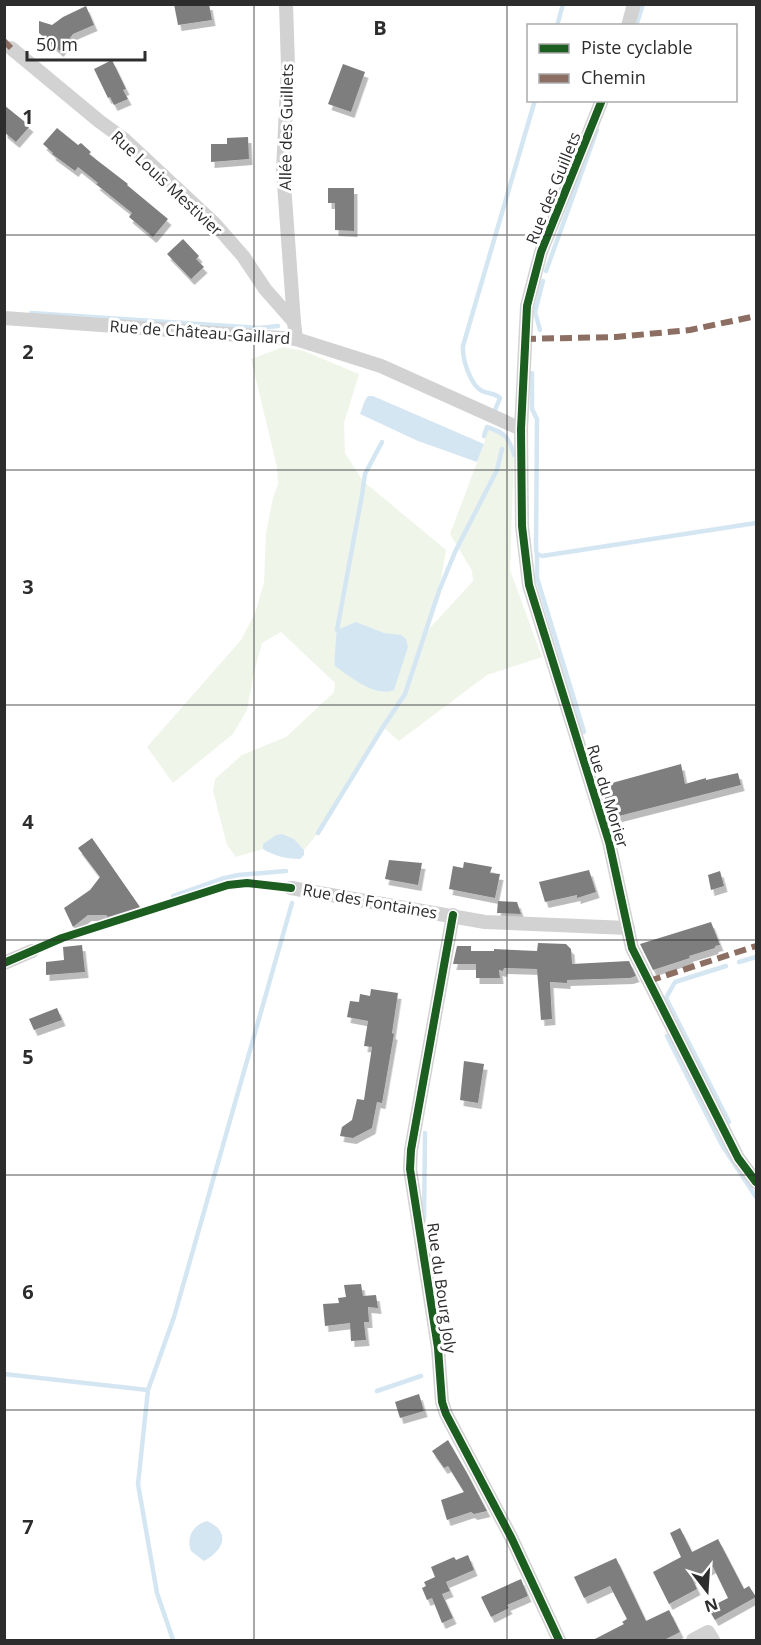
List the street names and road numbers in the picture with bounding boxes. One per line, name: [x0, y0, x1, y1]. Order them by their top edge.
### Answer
street label: Allée des Guillets: [274, 63, 298, 191]
street label: Rue Louis Mestivier: [107, 126, 228, 241]
street label: Rue des Guillets: [520, 129, 586, 247]
street label: Rue de Château-Gaillard: [109, 315, 291, 349]
street label: Rue du Morier: [582, 742, 634, 851]
street label: Rue des Fontaines: [301, 878, 439, 924]
street label: Rue du Bourg Joly: [422, 1221, 462, 1356]

